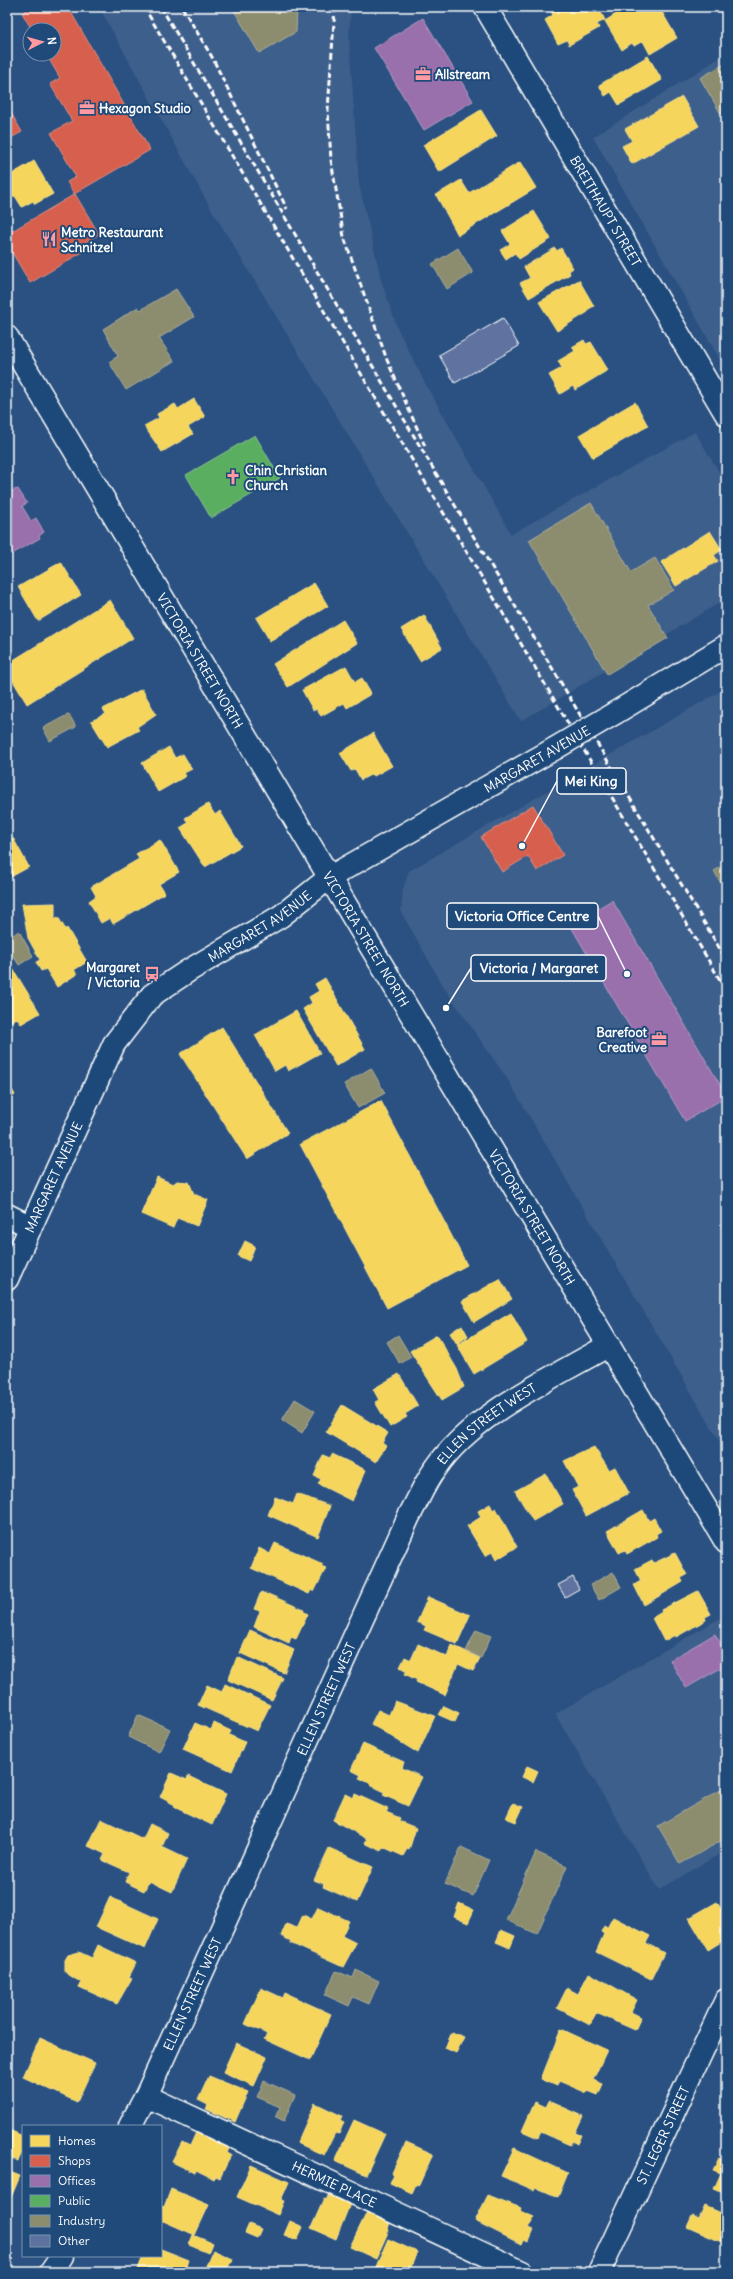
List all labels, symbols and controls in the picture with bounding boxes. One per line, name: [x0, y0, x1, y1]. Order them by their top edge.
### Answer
north arrow: [22, 22, 62, 62]
text: N: [45, 36, 59, 45]
office icon: Allstream: [414, 65, 432, 83]
place label: Allstream: [435, 66, 491, 83]
office icon: Hexagon Studio: [78, 99, 96, 117]
place label: Hexagon Studio: [99, 100, 191, 117]
street label: BREITHAUPT STREET: [566, 153, 645, 270]
place label: Metro Restaurant Schnitzel: [61, 224, 164, 256]
restaurant icon: Metro Restaurant Schnitzel: [40, 230, 58, 248]
place label: Chin Christian Church: [245, 462, 327, 494]
church icon: Chin Christian Church: [224, 468, 242, 486]
street label: VICTORIA STREET NORTH: [153, 590, 247, 732]
street label: MARGARET AVENUE: [481, 722, 594, 797]
callout: Mei King: [557, 768, 626, 794]
text: Mei King: [565, 772, 618, 790]
street label: VICTORIA STREET NORTH: [319, 868, 413, 1010]
street label: MARGARET AVENUE: [205, 887, 315, 966]
callout: Victoria Office Centre: [447, 903, 598, 929]
text: Victoria Office Centre: [455, 907, 590, 925]
callout: Victoria / Margaret: [471, 955, 606, 981]
place label: Margaret / Victoria: [86, 959, 141, 991]
text: Victoria / Margaret: [480, 959, 598, 977]
bus stop icon: Margaret / Victoria: [143, 965, 161, 983]
place label: Barefoot Creative: [596, 1024, 648, 1056]
office icon: Barefoot Creative: [650, 1030, 668, 1048]
street label: MARGARET AVENUE: [21, 1119, 87, 1235]
street label: VICTORIA STREET NORTH: [485, 1147, 579, 1288]
street label: ELLEN STREET WEST: [434, 1379, 540, 1468]
street label: ELLEN STREET WEST: [293, 1640, 360, 1758]
street label: ELLEN STREET WEST: [160, 1935, 226, 2053]
street label: ST. LEGER STREET: [633, 2083, 694, 2187]
legend: [22, 2125, 162, 2257]
text: Homes: [58, 2133, 96, 2148]
text: Shops: [58, 2153, 91, 2168]
street label: HERMIE PLACE: [289, 2158, 380, 2212]
text: Offices: [58, 2173, 96, 2188]
text: Public: [58, 2193, 90, 2208]
text: Industry: [58, 2213, 105, 2228]
text: Other: [58, 2233, 90, 2248]

